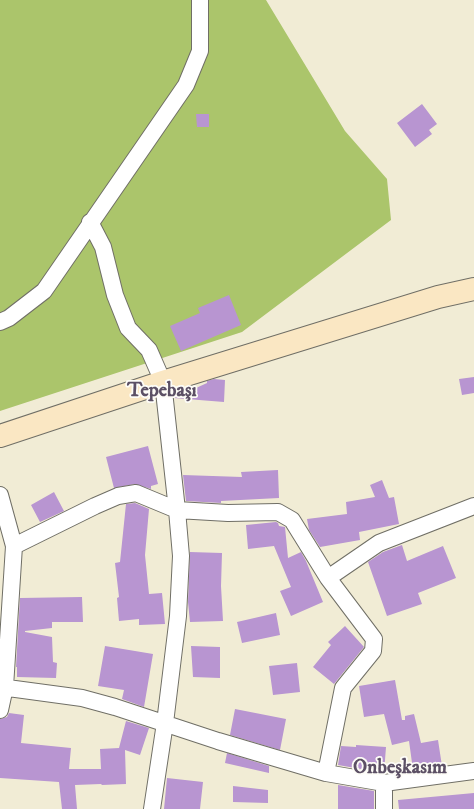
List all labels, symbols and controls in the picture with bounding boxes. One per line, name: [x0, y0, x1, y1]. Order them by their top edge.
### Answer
district label: Tepebaşı: [127, 380, 197, 404]
district label: Onbeşkasım: [353, 757, 447, 781]

